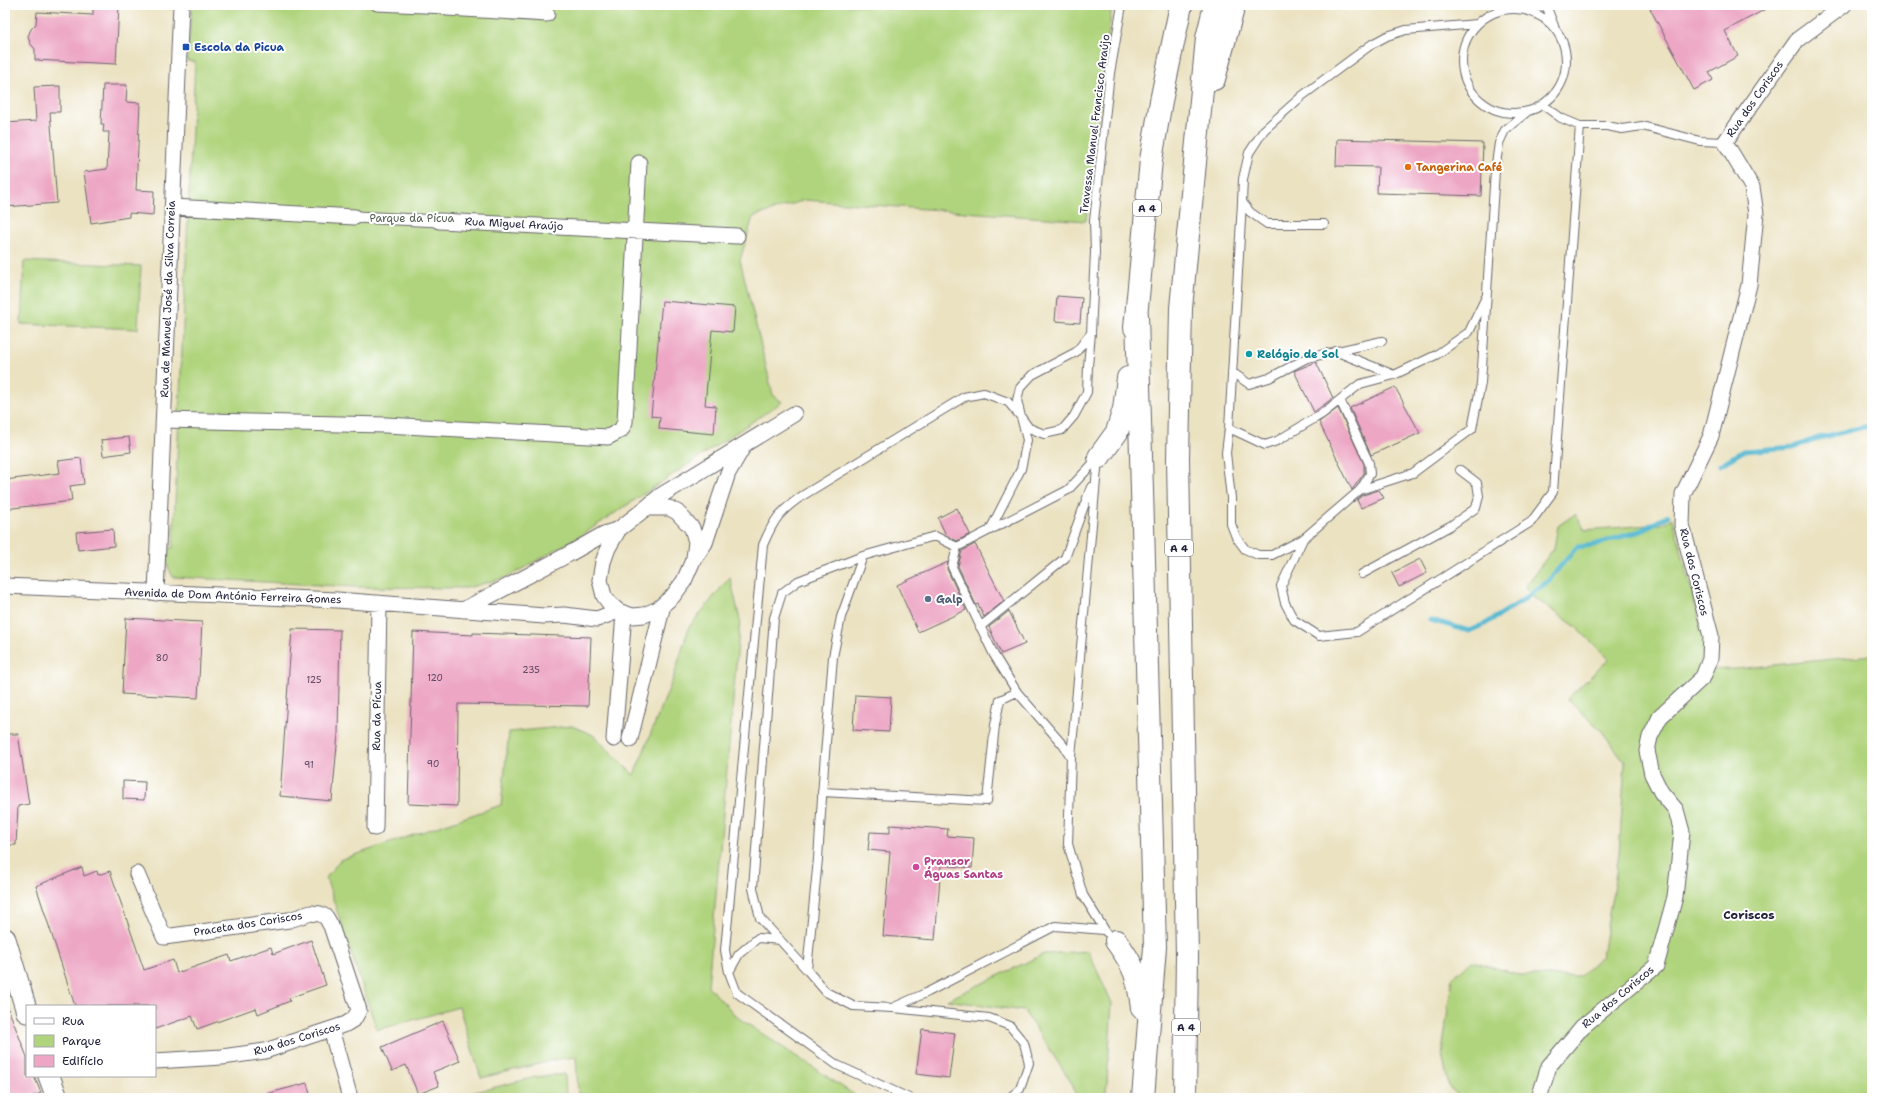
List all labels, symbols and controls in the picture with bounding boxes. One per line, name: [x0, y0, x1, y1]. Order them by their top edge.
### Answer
street label: Travessa Manuel Francisco Araújo: [1077, 33, 1113, 215]
place label: Escola da Picua: [194, 40, 285, 55]
marker: Escola da Picua: [181, 42, 191, 52]
street label: Rua dos Coriscos: [1723, 58, 1787, 140]
place label: Tangerina Café: [1416, 160, 1503, 175]
marker: Tangerina Café: [1403, 162, 1413, 172]
street label: Rua de Manuel José da Silva Correia: [157, 200, 179, 398]
road number: A 4: [1133, 200, 1161, 216]
park label: Parque da Pícua: [370, 211, 455, 226]
street label: Rua Miguel Araújo: [464, 214, 564, 234]
place label: Relógio de Sol: [1257, 347, 1339, 362]
marker: Relógio de Sol: [1244, 349, 1254, 359]
street label: Rua dos Coriscos: [1676, 526, 1712, 618]
road number: A 4: [1165, 540, 1193, 556]
street label: Avenida de Dom António Ferreira Gomes: [124, 585, 342, 607]
place label: Galp: [936, 592, 963, 607]
marker: Galp: [923, 594, 933, 604]
house number: 80: [156, 652, 168, 664]
house number: 235: [522, 664, 540, 676]
house number: 120: [427, 672, 443, 684]
house number: 125: [307, 674, 321, 686]
street label: Rua da Pícua: [369, 681, 385, 751]
house number: 90: [427, 758, 439, 770]
house number: 91: [304, 759, 314, 771]
place label: Pransor Águas Santas: [924, 854, 1003, 882]
marker: Pransor Águas Santas: [911, 862, 921, 872]
district label: Coriscos: [1723, 907, 1775, 923]
street label: Praceta dos Coriscos: [193, 908, 303, 940]
street label: Rua dos Coriscos: [1579, 962, 1657, 1032]
legend: [26, 1005, 156, 1077]
text: Rua: [62, 1013, 85, 1029]
street label: Rua dos Coriscos: [252, 1019, 342, 1059]
road number: A 4: [1172, 1019, 1200, 1035]
text: Parque: [62, 1033, 101, 1049]
text: Edifício: [62, 1053, 103, 1069]

